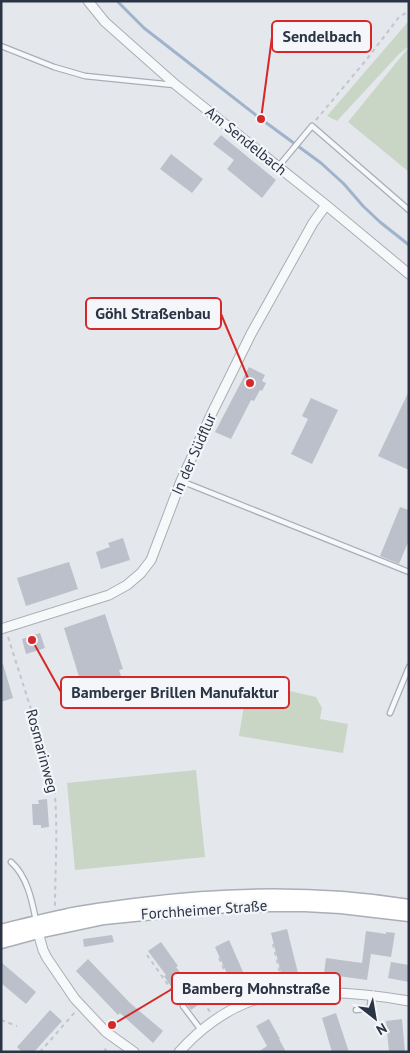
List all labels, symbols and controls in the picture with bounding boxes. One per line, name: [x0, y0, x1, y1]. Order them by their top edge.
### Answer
callout: Sendelbach: [272, 21, 371, 52]
text: Sendelbach: [283, 26, 361, 46]
street label: Am Sendelbach: [202, 102, 291, 179]
callout: Göhl Straßenbau: [86, 298, 221, 329]
text: Göhl Straßenbau: [95, 303, 211, 323]
street label: In der Südflur: [167, 410, 220, 498]
callout: Bamberger Brillen Manufaktur: [61, 677, 289, 708]
text: Bamberger Brillen Manufaktur: [71, 682, 279, 702]
street label: Rosmarinweg: [22, 707, 63, 795]
street label: Forchheimer Straße: [140, 896, 268, 923]
callout: Bamberg Mohnstraße: [172, 973, 340, 1004]
text: Bamberg Mohnstraße: [182, 978, 330, 998]
north arrow: [350, 993, 400, 1043]
text: N: [373, 1019, 390, 1039]

